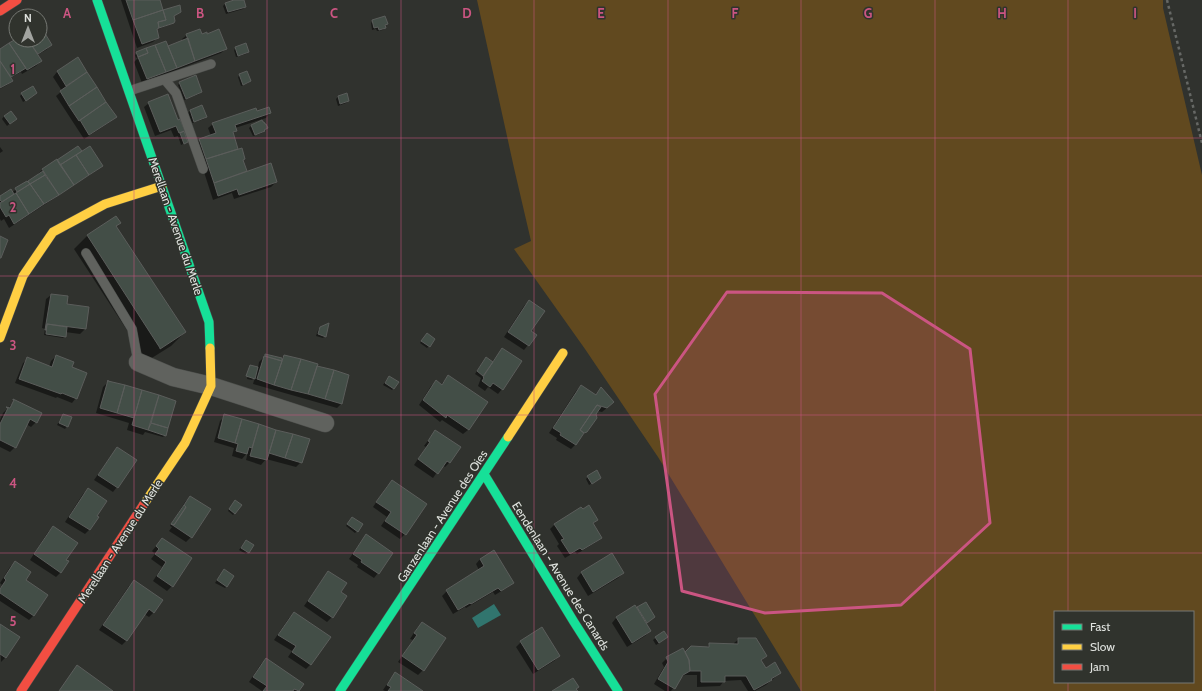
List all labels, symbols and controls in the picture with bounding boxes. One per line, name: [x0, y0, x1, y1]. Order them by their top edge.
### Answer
text: A: [63, 5, 72, 21]
text: B: [196, 5, 204, 21]
text: C: [330, 5, 338, 21]
text: D: [462, 5, 472, 21]
text: E: [597, 5, 605, 21]
text: F: [732, 5, 739, 21]
text: G: [864, 5, 873, 21]
text: H: [997, 5, 1007, 21]
text: I: [1133, 5, 1137, 21]
north arrow: [8, 8, 48, 48]
text: N: [24, 11, 32, 25]
text: 1: [11, 61, 15, 77]
street label: Merellaan - Avenue du Merle: [145, 155, 207, 297]
text: 2: [10, 199, 17, 215]
text: 3: [9, 337, 17, 353]
street label: Ganzenlaan - Avenue des Oies: [394, 447, 490, 585]
text: 4: [9, 475, 17, 491]
street label: Merellaan - Avenue du Merle: [74, 476, 166, 606]
street label: Eendenlaan - Avenue des Canards: [509, 499, 613, 653]
legend: [1054, 611, 1194, 683]
text: 5: [10, 613, 17, 629]
text: Fast: [1090, 619, 1110, 634]
text: Slow: [1090, 639, 1115, 654]
text: Jam: [1089, 659, 1109, 674]

